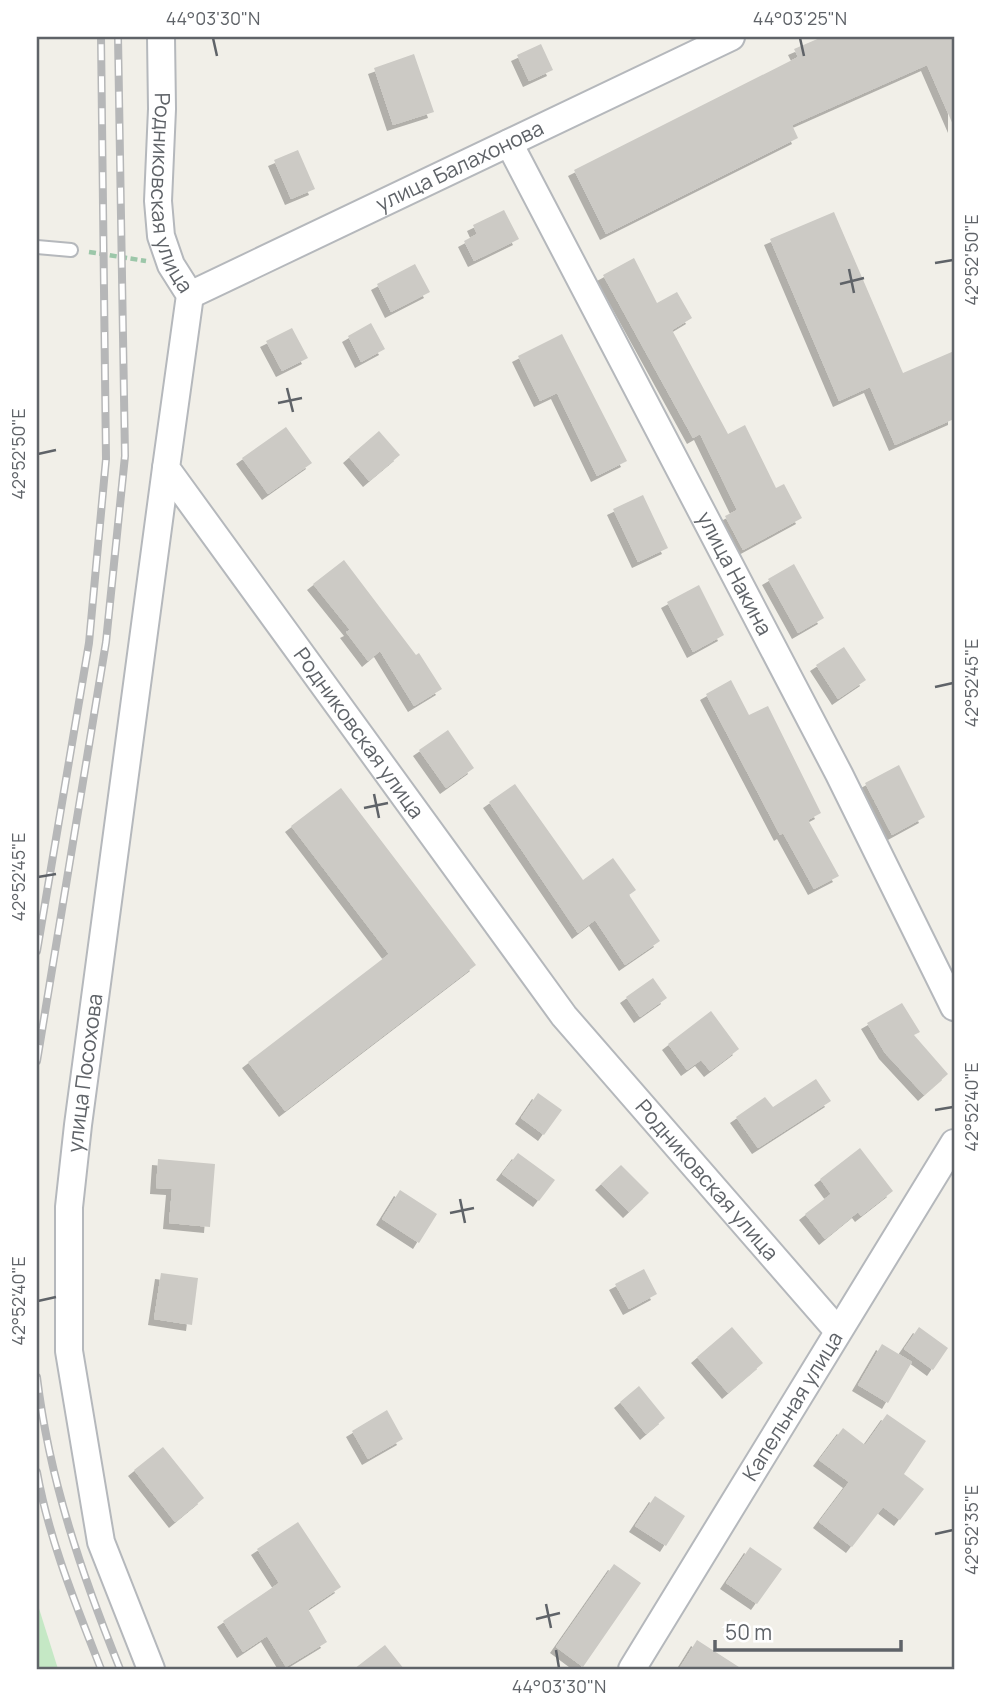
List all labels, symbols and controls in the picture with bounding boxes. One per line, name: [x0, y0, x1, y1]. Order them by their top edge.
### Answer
text: 44°03'30"N: [166, 6, 260, 30]
text: 44°03'25"N: [753, 6, 847, 30]
street label: Родниковская улица: [145, 92, 200, 298]
street label: улица Балахонова: [371, 113, 548, 217]
text: 42°52'50"E: [959, 214, 983, 306]
text: 42°52'50"E: [6, 408, 30, 500]
street label: улица Накина: [691, 506, 779, 640]
text: 42°52'45"E: [959, 638, 983, 728]
street label: Родниковская улица: [288, 642, 431, 824]
text: 42°52'45"E: [6, 832, 30, 922]
street label: улица Посохова: [60, 992, 108, 1154]
text: 42°52'40"E: [959, 1062, 983, 1152]
street label: Родниковская улица: [630, 1093, 785, 1266]
text: 42°52'40"E: [6, 1256, 30, 1346]
street label: Капельная улица: [735, 1326, 848, 1486]
text: 42°52'35"E: [959, 1485, 983, 1575]
scale bar: [715, 1608, 900, 1652]
text: 50 m: [725, 1618, 772, 1646]
text: 44°03'30"N: [512, 1674, 606, 1698]

